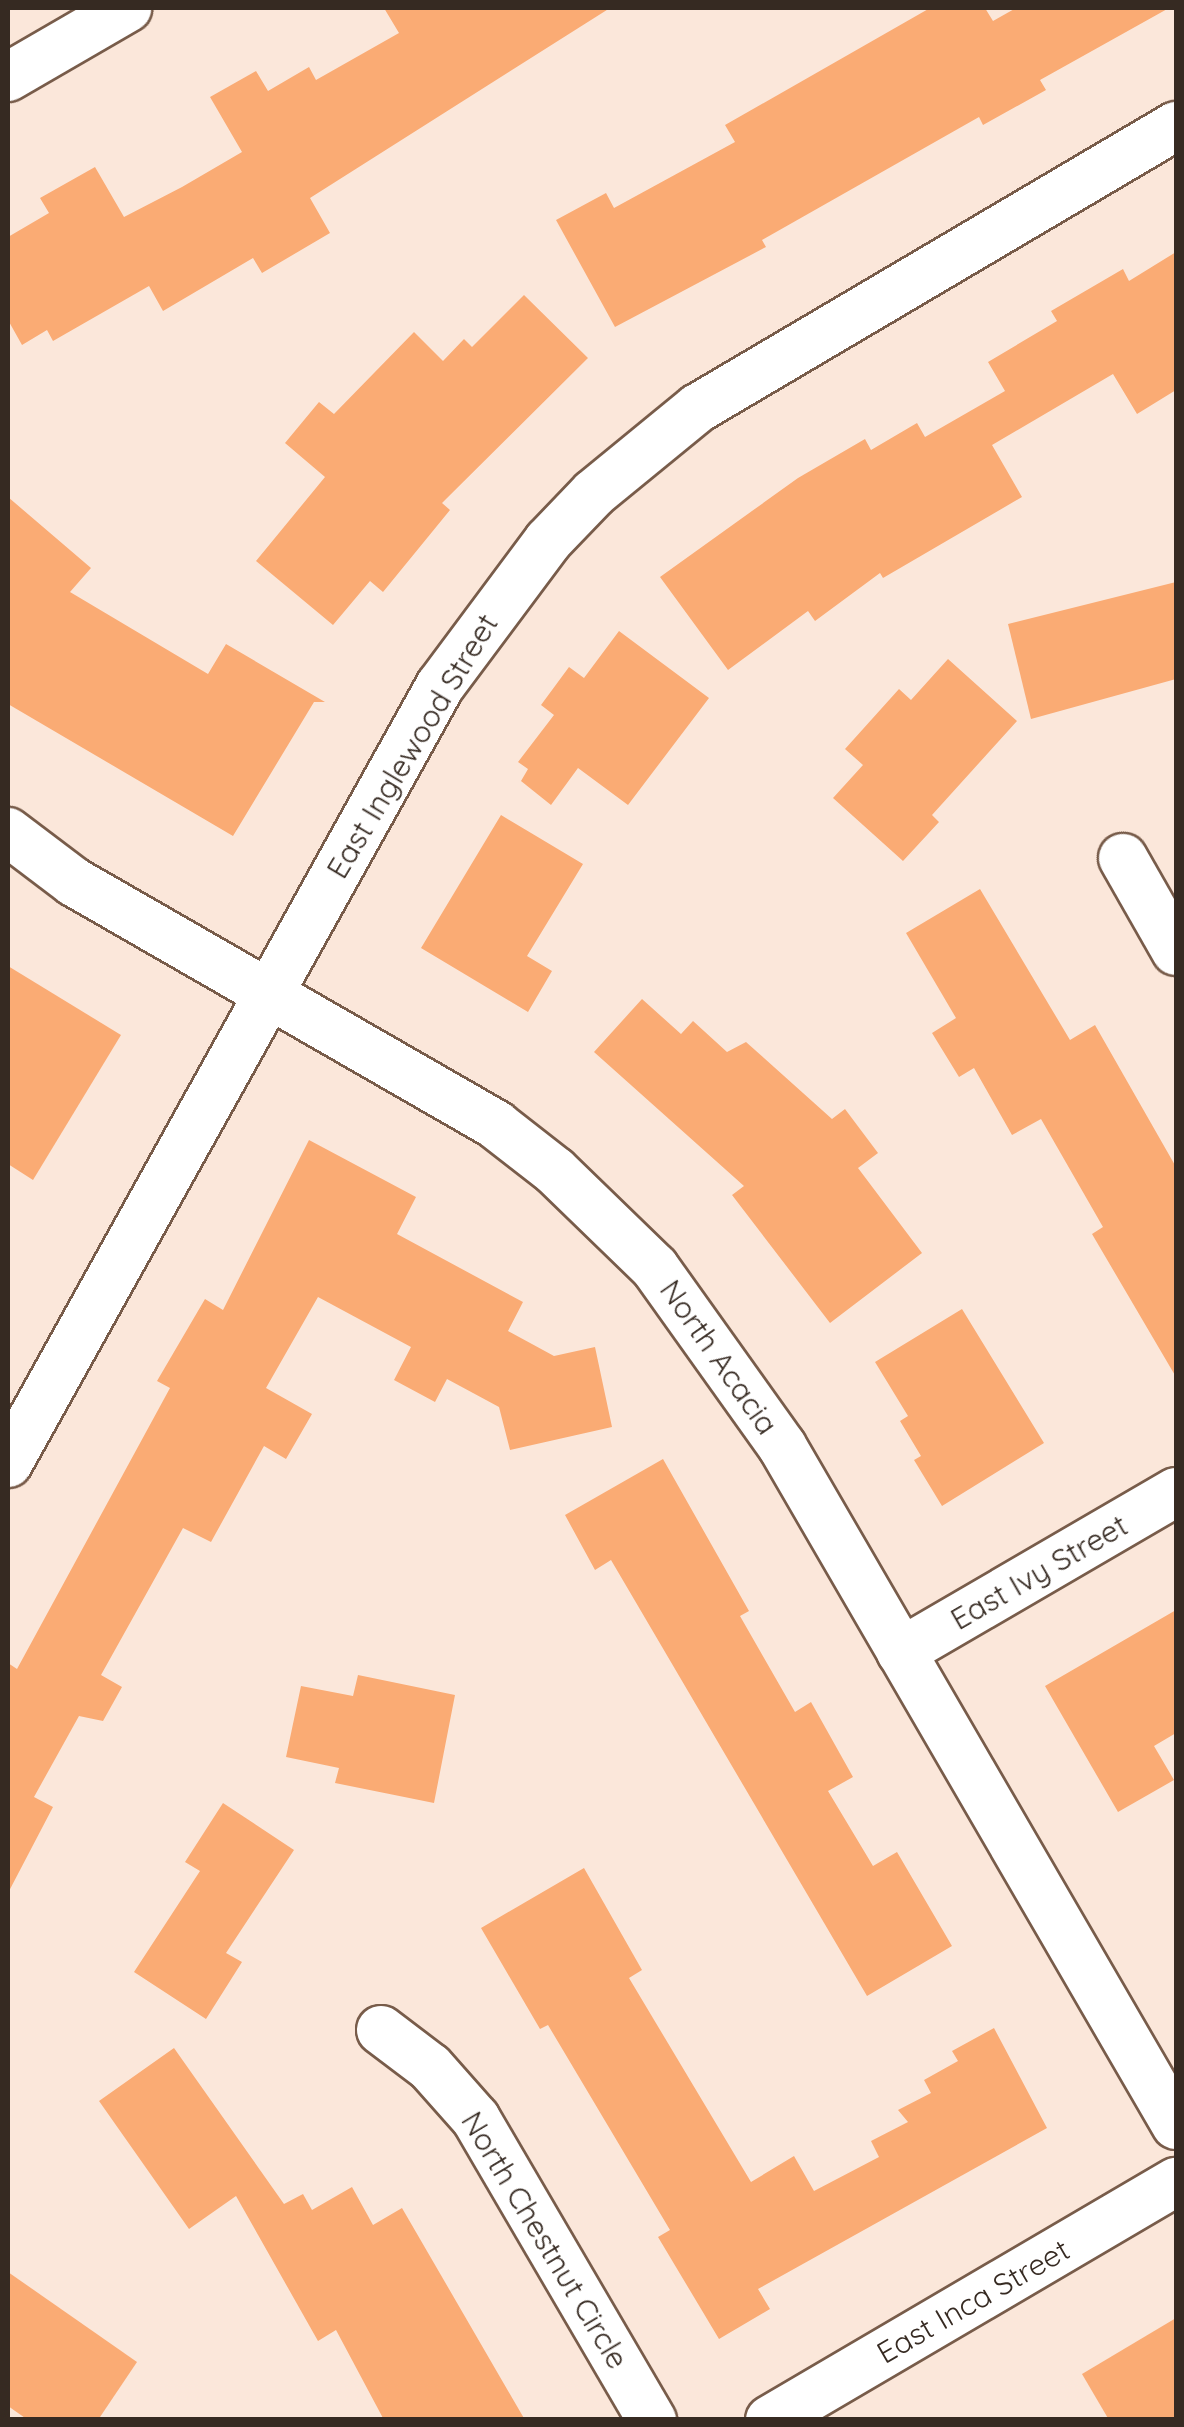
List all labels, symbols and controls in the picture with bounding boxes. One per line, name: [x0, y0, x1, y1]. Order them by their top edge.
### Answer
street label: East Inglewood Street: [319, 607, 505, 885]
street label: North Acacia: [653, 1273, 785, 1441]
street label: East Ivy Street: [944, 1507, 1134, 1637]
street label: North Chestnut Circle: [454, 2105, 636, 2375]
street label: East Inca Street: [870, 2231, 1076, 2371]

